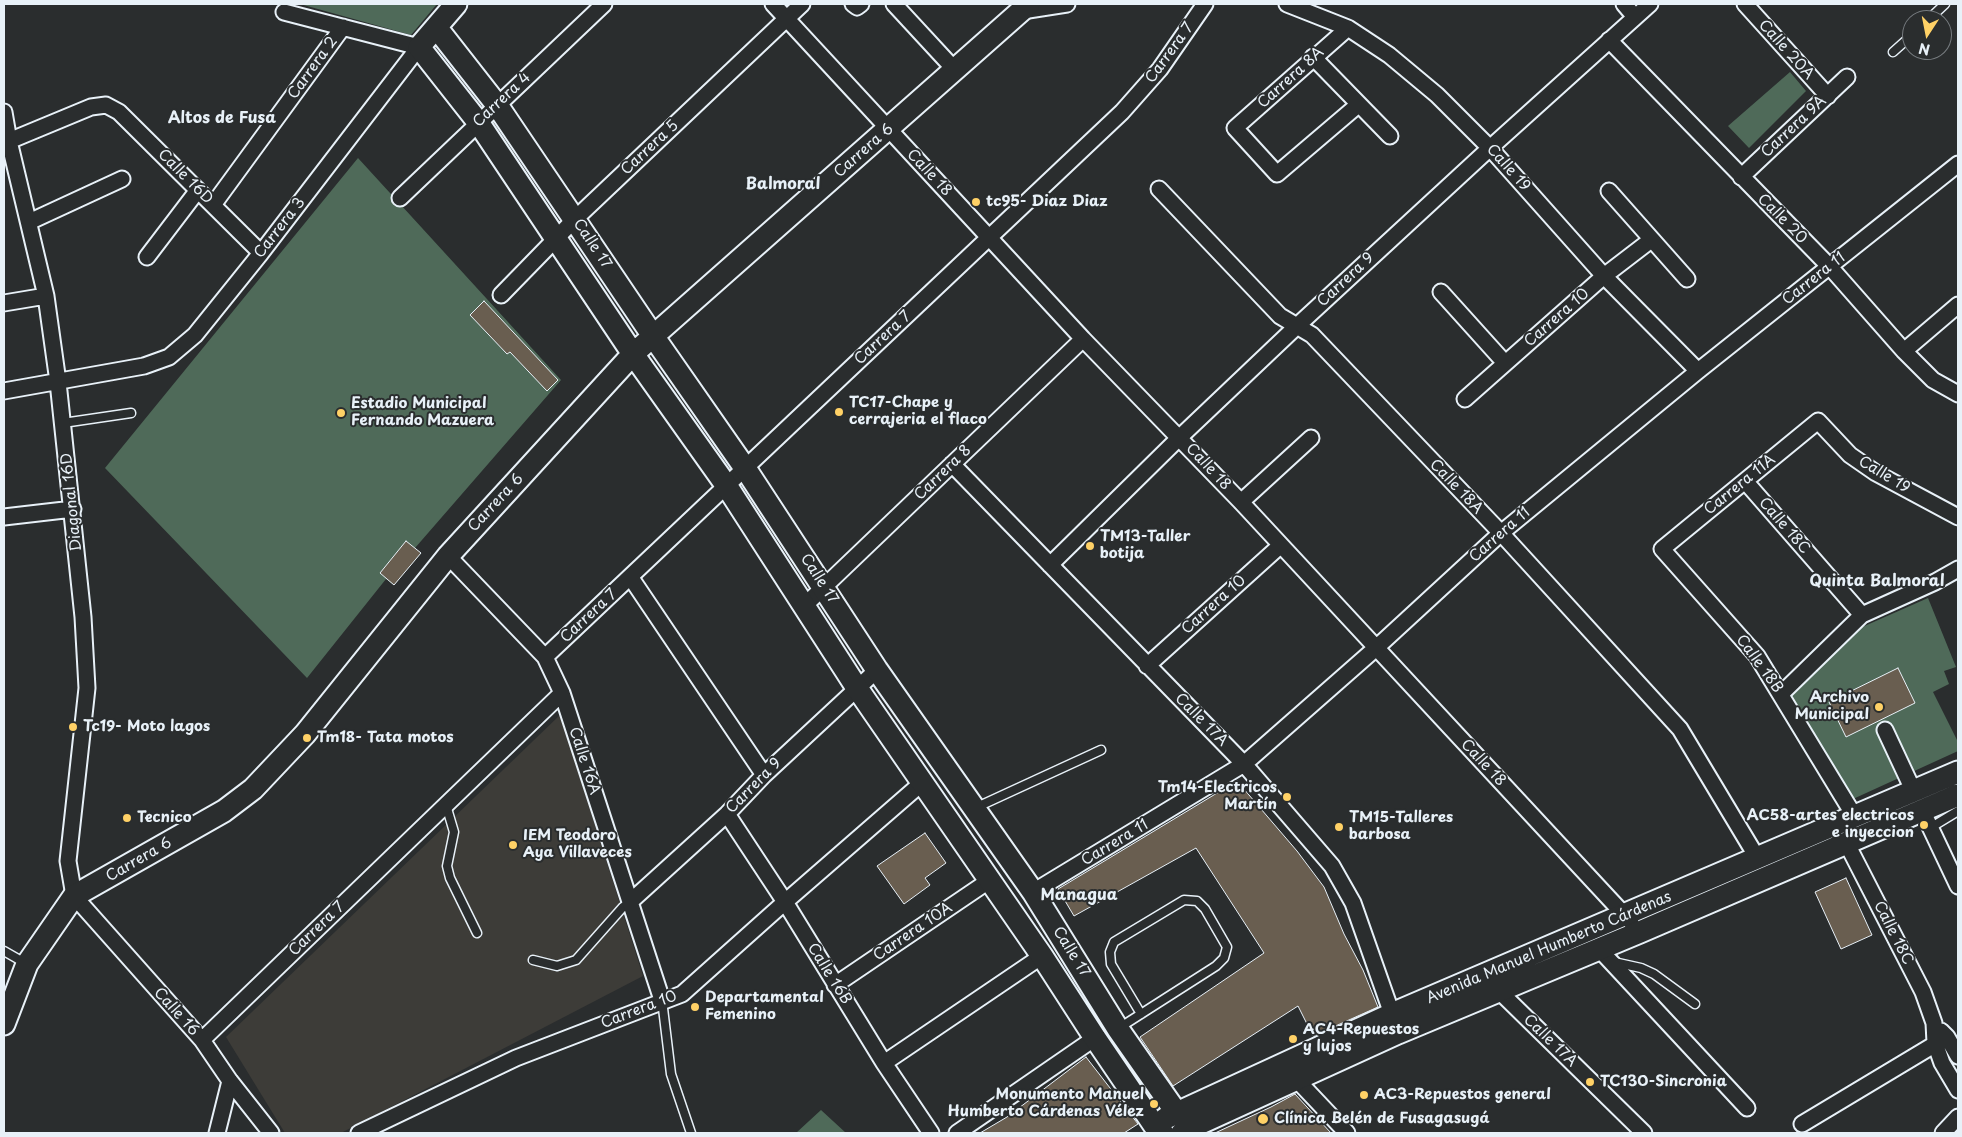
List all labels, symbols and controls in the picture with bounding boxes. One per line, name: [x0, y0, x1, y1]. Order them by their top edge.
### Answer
north arrow: [1902, 10, 1952, 60]
street label: Calle 20A: [1754, 16, 1818, 84]
street label: Carrera 7: [1142, 19, 1198, 87]
street label: Carrera 2: [284, 33, 342, 103]
text: N: [1917, 38, 1932, 61]
street label: Carrera 8A: [1254, 44, 1328, 112]
street label: Carrera 4: [469, 69, 535, 131]
street label: Carrera 9A: [1758, 92, 1830, 162]
district label: Altos de Fusa: [168, 109, 276, 129]
street label: Carrera 5: [618, 117, 682, 179]
street label: Carrera 6: [831, 120, 897, 182]
street label: Calle 19: [1482, 141, 1534, 195]
street label: Calle 16D: [154, 146, 216, 208]
street label: Calle 18: [903, 146, 955, 200]
district label: Balmoral: [746, 175, 820, 195]
street label: Calle 20: [1753, 190, 1811, 248]
place label: tc95- Diaz Diaz: [986, 193, 1108, 211]
street label: Carrera 3: [251, 194, 309, 262]
marker: tc95- Diaz Diaz: [970, 196, 982, 208]
street label: Calle 17: [569, 216, 615, 272]
street label: Carrera 9: [1314, 249, 1378, 311]
street label: Carrera 11: [1779, 249, 1849, 309]
street label: Carrera 10: [1521, 285, 1593, 351]
street label: Carrera 7: [851, 307, 915, 369]
place label: TC17-Chape y cerrajeria el flaco: [849, 394, 987, 429]
place label: Estadio Municipal Fernando Mazuera: [351, 395, 494, 430]
marker: TC17-Chape y cerrajeria el flaco: [833, 406, 845, 418]
marker: Estadio Municipal Fernando Mazuera: [335, 407, 347, 419]
street label: Calle 18: [1182, 440, 1234, 494]
street label: Carrera 8: [911, 442, 975, 504]
street label: Carrera 11A: [1701, 451, 1779, 519]
street label: Diagonal 16D: [58, 452, 86, 552]
street label: Calle 19: [1855, 453, 1913, 497]
street label: Calle 18A: [1426, 456, 1486, 518]
street label: Carrera 6: [465, 470, 527, 536]
street label: Calle 18C: [1755, 494, 1813, 558]
street label: Carrera 11: [1466, 504, 1534, 566]
place label: TM13-Taller botija: [1100, 528, 1190, 563]
marker: TM13-Taller botija: [1084, 540, 1096, 552]
street label: Calle 17: [796, 551, 842, 607]
street label: Carrera 10: [1178, 572, 1250, 638]
district label: Quinta Balmoral: [1809, 572, 1945, 592]
street label: Carrera 7: [557, 585, 621, 647]
street label: Calle 18B: [1732, 631, 1786, 697]
place label: Archivo Municipal: [1795, 689, 1869, 724]
street label: Calle 17A: [1171, 690, 1231, 750]
marker: Archivo Municipal: [1873, 701, 1885, 713]
place label: Tc19- Moto lagos: [83, 718, 210, 736]
marker: Tc19- Moto lagos: [67, 721, 79, 733]
street label: Calle 16A: [565, 725, 603, 797]
place label: Tm18- Tata motos: [317, 729, 454, 747]
marker: Tm18- Tata motos: [301, 732, 313, 744]
street label: Calle 18: [1457, 736, 1509, 790]
street label: Carrera 9: [723, 755, 785, 817]
place label: Tm14-Electricos Martín: [1158, 779, 1277, 814]
marker: Tm14-Electricos Martín: [1281, 791, 1293, 803]
place label: AC58-artes electricos e inyeccion: [1747, 807, 1914, 842]
place label: Tecnico: [137, 809, 192, 827]
place label: TM15-Talleres barbosa: [1349, 809, 1453, 844]
marker: Tecnico: [121, 812, 133, 824]
street label: Carrera 11: [1078, 816, 1152, 870]
marker: AC58-artes electricos e inyeccion: [1918, 819, 1930, 831]
marker: TM15-Talleres barbosa: [1333, 821, 1345, 833]
place label: IEM Teodoro Aya Villaveces: [523, 827, 632, 862]
street label: Carrera 6: [103, 834, 175, 886]
marker: IEM Teodoro Aya Villaveces: [507, 839, 519, 851]
district label: Managua: [1040, 886, 1118, 906]
street label: Avenida Manuel Humberto Cárdenas: [1424, 888, 1674, 1008]
street label: Carrera 7: [285, 898, 349, 960]
street label: Calle 18C: [1869, 898, 1917, 968]
street label: Carrera 10A: [870, 899, 956, 965]
street label: Calle 17: [1048, 923, 1094, 981]
street label: Calle 16B: [803, 940, 855, 1008]
street label: Calle 16: [150, 984, 202, 1040]
street label: Carrera 10: [598, 987, 680, 1033]
place label: Departamental Femenino: [705, 989, 824, 1024]
marker: Departamental Femenino: [689, 1001, 701, 1013]
street label: Calle 17A: [1519, 1011, 1581, 1071]
place label: AC4-Repuestos y lujos: [1303, 1021, 1419, 1056]
marker: AC4-Repuestos y lujos: [1287, 1033, 1299, 1045]
place label: TC130-Sincronia: [1600, 1073, 1727, 1091]
marker: TC130-Sincronia: [1584, 1076, 1596, 1088]
place label: Monumento Manuel Humberto Cárdenas Vélez: [948, 1086, 1144, 1121]
place label: AC3-Repuestos general: [1374, 1086, 1551, 1104]
marker: AC3-Repuestos general: [1358, 1089, 1370, 1101]
marker: Monumento Manuel Humberto Cárdenas Vélez: [1148, 1098, 1160, 1110]
place label: Clínica Belén de Fusagasugá: [1274, 1110, 1490, 1128]
marker: Clínica Belén de Fusagasugá: [1256, 1112, 1270, 1126]

